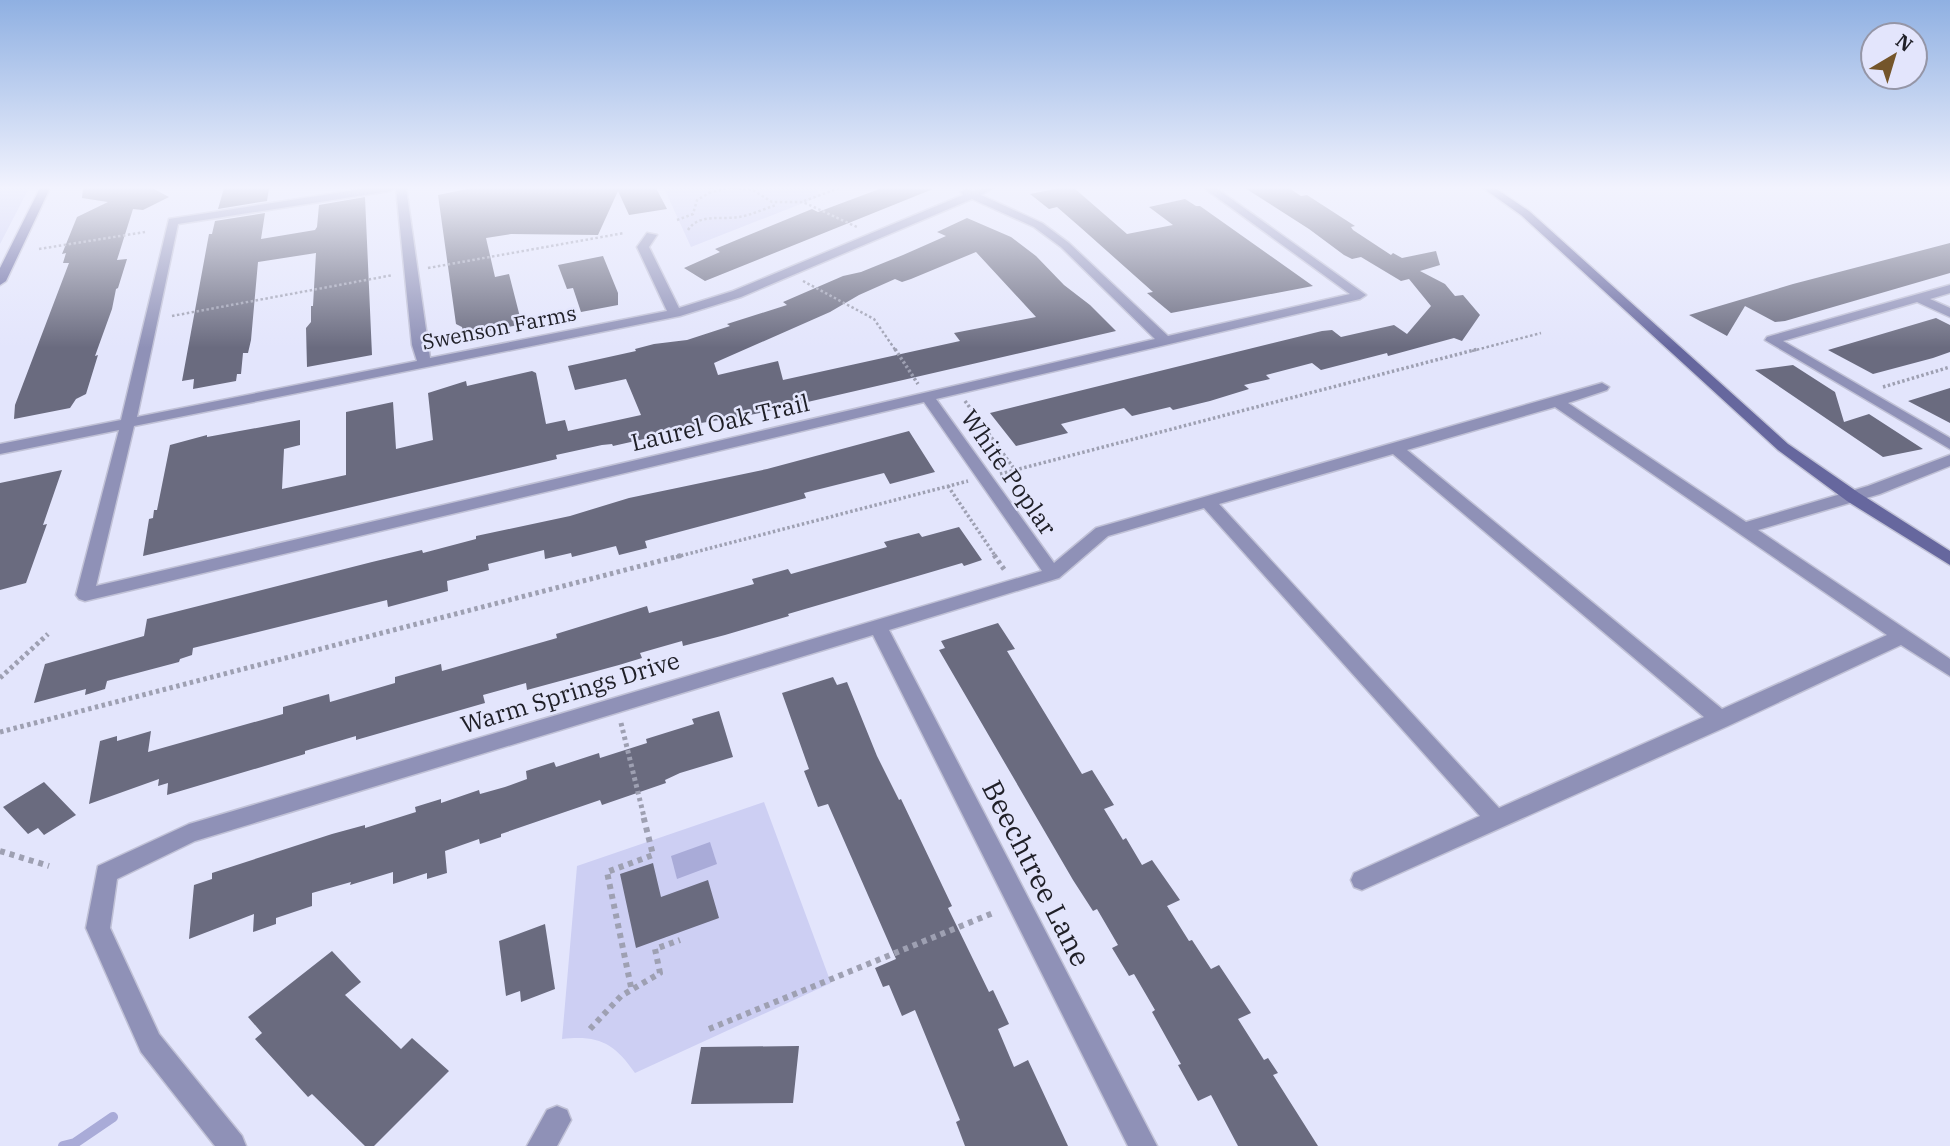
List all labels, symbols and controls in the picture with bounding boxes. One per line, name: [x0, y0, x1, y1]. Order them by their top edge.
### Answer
north arrow: [1859, 21, 1929, 91]
text: N: [1891, 29, 1918, 57]
street label: Swenson Farms: [419, 298, 579, 356]
street label: Laurel Oak Trail: [628, 386, 812, 458]
street label: White Poplar: [954, 403, 1064, 541]
street label: Warm Springs Drive: [457, 643, 683, 741]
street label: Beechtree Lane: [974, 774, 1100, 972]

